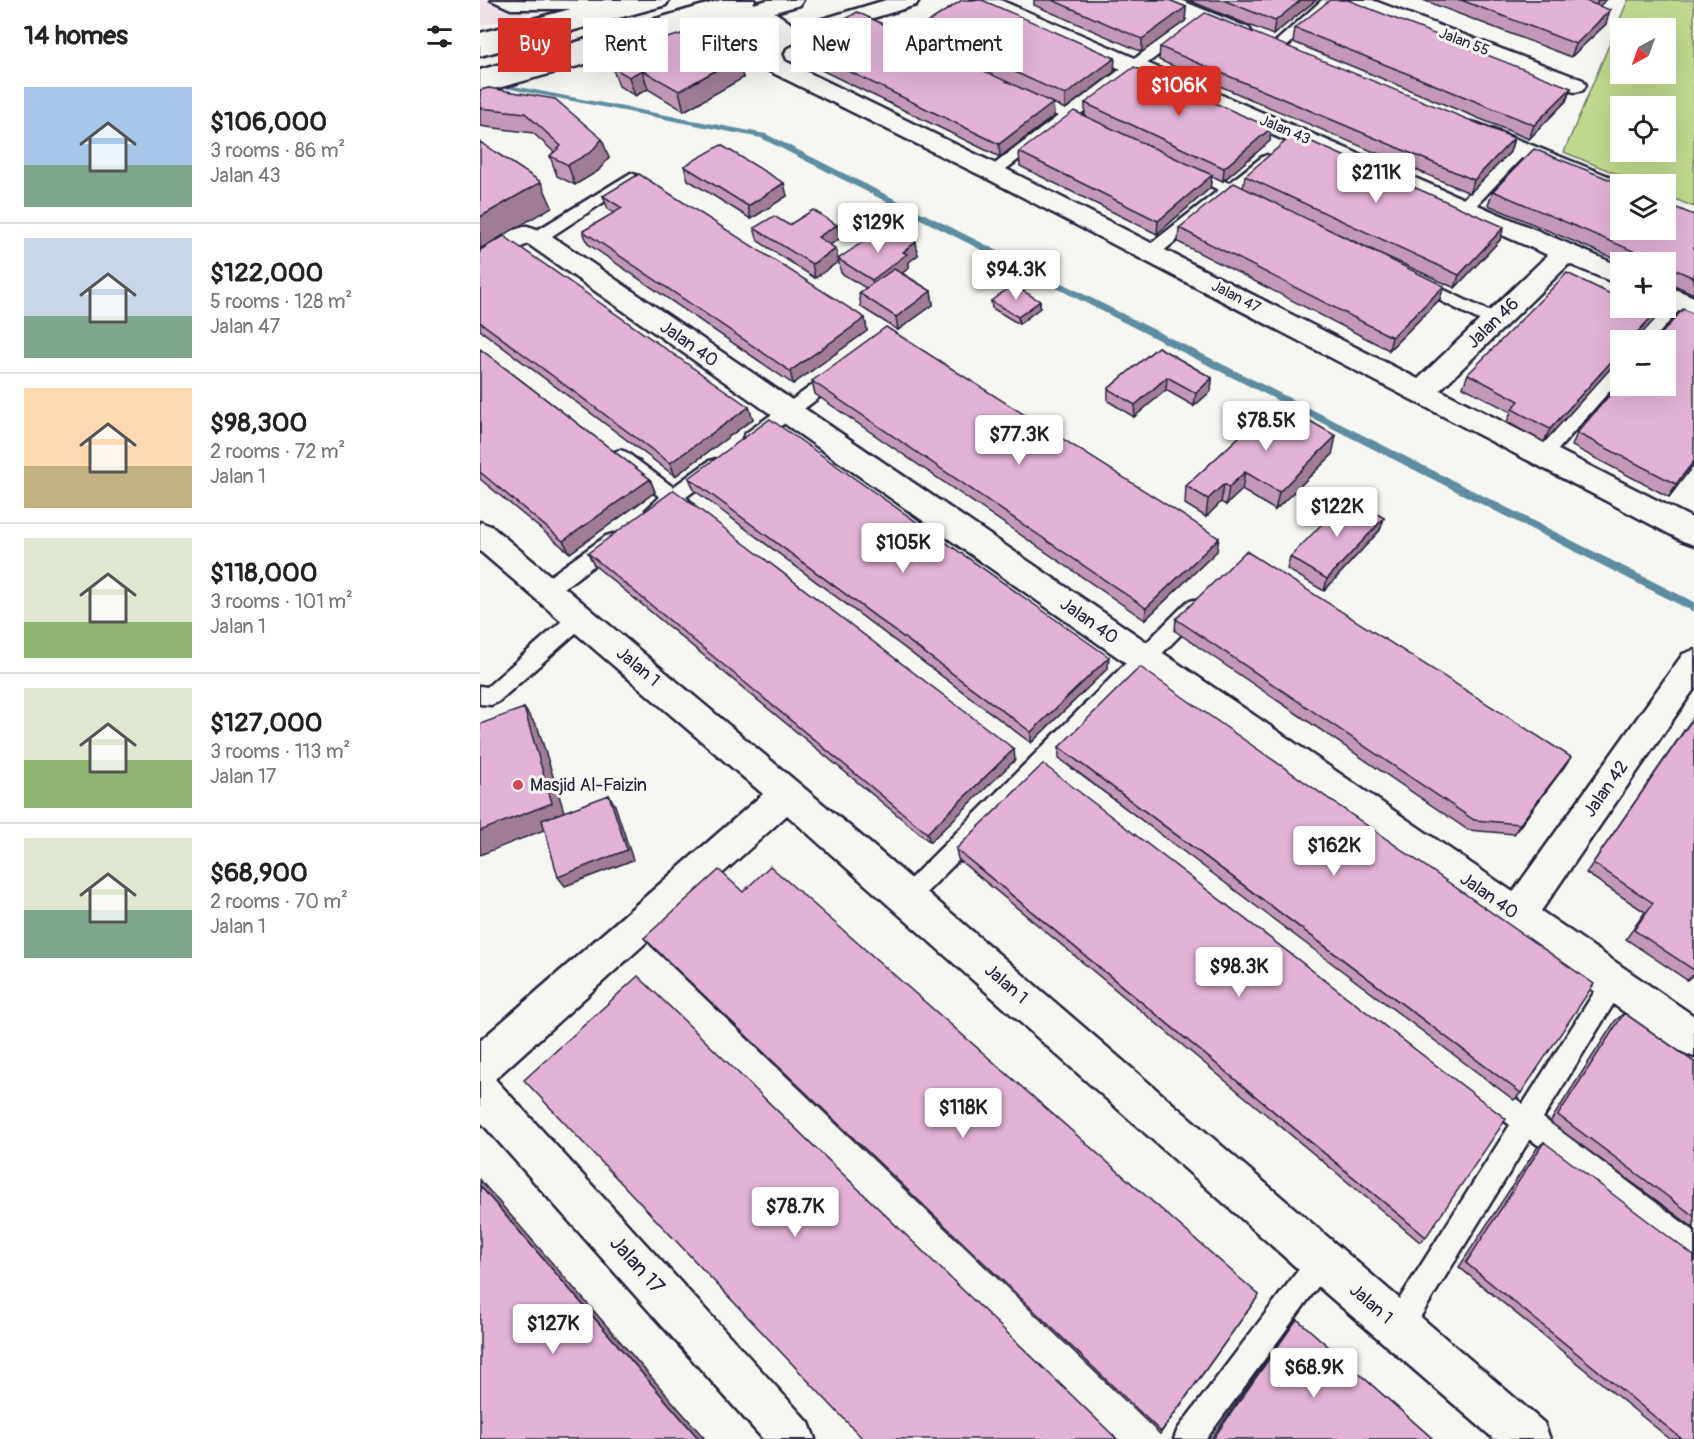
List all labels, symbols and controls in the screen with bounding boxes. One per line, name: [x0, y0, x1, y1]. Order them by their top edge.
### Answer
chip: Buy: [498, 18, 571, 72]
chip: Rent: [583, 18, 668, 72]
chip: Filters: [680, 18, 779, 72]
chip: New: [791, 18, 871, 72]
chip: Apartment: [883, 18, 1023, 72]
north arrow: [1610, 18, 1676, 84]
map controls: [1610, 18, 1676, 396]
text: 14 homes: [24, 20, 128, 52]
icon: filters: [423, 20, 456, 53]
street label: Jalan 55: [1436, 24, 1492, 60]
pin: $106K: [1137, 66, 1221, 117]
text: $106K: [1151, 73, 1207, 98]
button: locate: [1610, 96, 1676, 162]
text: $106,000: [210, 106, 327, 138]
icon: home: [72, 111, 144, 183]
street label: Jalan 43: [1257, 111, 1313, 149]
text: 3 rooms · 86 m²: [210, 138, 345, 163]
pin: $211K: [1334, 153, 1418, 204]
text: $211K: [1351, 160, 1401, 185]
text: Jalan 43: [210, 163, 281, 188]
button: layers: [1610, 174, 1676, 240]
pin: $129K: [836, 203, 920, 254]
text: $129K: [852, 210, 904, 235]
pin: $94.3K: [967, 250, 1065, 301]
button: +: [1610, 252, 1676, 318]
text: $122,000: [210, 257, 323, 289]
text: $94.3K: [986, 257, 1046, 282]
icon: home: [72, 262, 144, 334]
street label: Jalan 47: [1208, 277, 1264, 317]
text: 5 rooms · 128 m²: [210, 289, 352, 314]
street label: Jalan 46: [1462, 292, 1524, 354]
text: Jalan 47: [210, 314, 280, 339]
street label: Jalan 40: [655, 316, 723, 372]
button: −: [1610, 330, 1676, 396]
pin: $78.5K: [1217, 401, 1315, 452]
text: $98,300: [210, 407, 307, 439]
text: $78.5K: [1237, 408, 1295, 433]
icon: home: [72, 412, 144, 484]
pin: $77.3K: [970, 415, 1068, 466]
text: $77.3K: [989, 422, 1049, 447]
text: 2 rooms · 72 m²: [210, 439, 345, 464]
text: Jalan 1: [210, 464, 266, 489]
pin: $122K: [1295, 487, 1379, 538]
text: $122K: [1310, 494, 1364, 519]
pin: $105K: [861, 523, 945, 574]
text: $105K: [875, 530, 931, 555]
text: $118,000: [210, 557, 317, 589]
icon: home: [72, 562, 144, 634]
text: 3 rooms · 101 m²: [210, 589, 353, 614]
street label: Jalan 40: [1055, 593, 1123, 649]
text: Jalan 1: [210, 614, 266, 639]
street label: Jalan 1: [611, 642, 665, 692]
text: $127,000: [210, 707, 322, 739]
icon: home: [72, 712, 144, 784]
text: 3 rooms · 113 m²: [210, 739, 350, 764]
street label: Jalan 42: [1578, 756, 1634, 822]
text: Jalan 17: [210, 764, 276, 789]
place label: Masjid Al-Faizin: [530, 774, 647, 797]
marker: Masjid Al-Faizin: [511, 778, 525, 792]
pin: $162K: [1292, 826, 1376, 877]
text: $162K: [1307, 833, 1361, 858]
text: $68,900: [210, 857, 308, 889]
icon: home: [72, 862, 144, 934]
street label: Jalan 40: [1455, 868, 1523, 924]
text: 2 rooms · 70 m²: [210, 889, 348, 914]
text: Jalan 1: [210, 914, 266, 939]
pin: $98.3K: [1190, 947, 1288, 998]
text: $98.3K: [1210, 954, 1268, 979]
street label: Jalan 1: [979, 959, 1033, 1009]
pin: $118K: [921, 1088, 1005, 1139]
text: $118K: [939, 1095, 987, 1120]
pin: $78.7K: [746, 1187, 844, 1238]
text: $78.7K: [766, 1194, 824, 1219]
street label: Jalan 17: [604, 1230, 670, 1300]
street label: Jalan 1: [1344, 1279, 1398, 1329]
pin: $127K: [511, 1304, 595, 1355]
text: $127K: [527, 1311, 579, 1336]
pin: $68.9K: [1265, 1348, 1363, 1399]
text: $68.9K: [1284, 1355, 1344, 1380]

